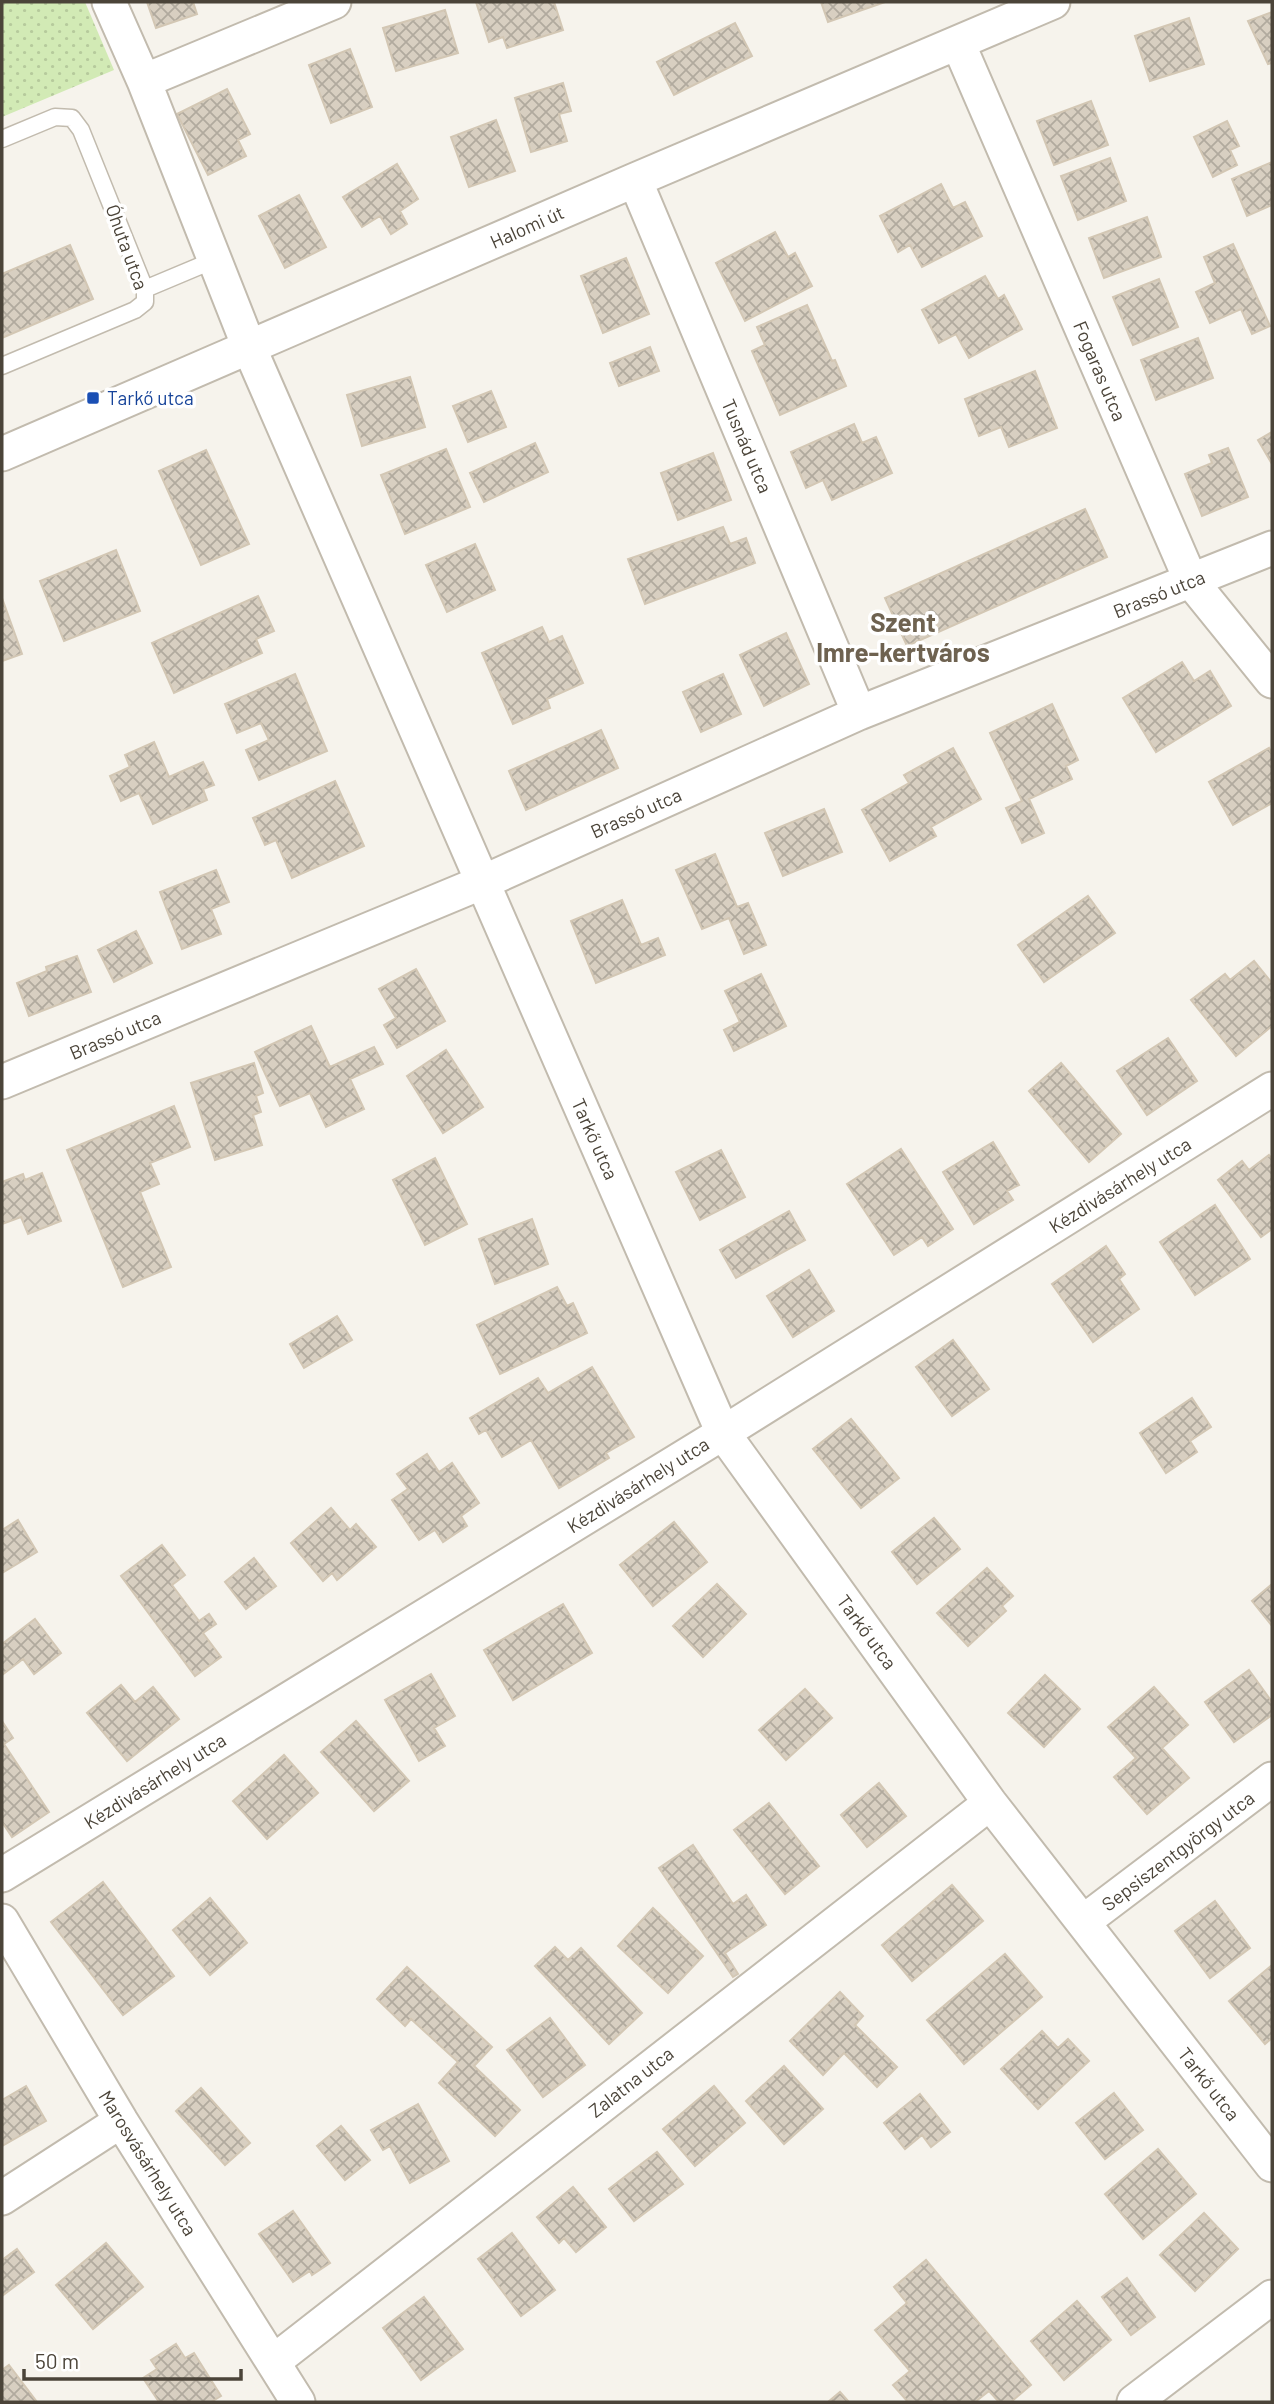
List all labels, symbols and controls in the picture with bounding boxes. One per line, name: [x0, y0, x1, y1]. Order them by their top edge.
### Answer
street label: Halomi út: [486, 200, 567, 253]
street label: Óhuta utca: [101, 201, 154, 293]
street label: Fogaras utca: [1069, 317, 1132, 424]
place label: Tarkő utca: [107, 386, 194, 409]
marker: Tarkő utca: [85, 390, 101, 406]
street label: Tusnád utca: [717, 395, 778, 496]
street label: Brassó utca: [1110, 565, 1208, 622]
district label: Szent Imre-kertváros: [816, 606, 990, 667]
street label: Brassó utca: [587, 782, 685, 843]
street label: Brassó utca: [66, 1005, 164, 1064]
street label: Tarkő utca: [567, 1095, 624, 1183]
street label: Kézdivásárhely utca: [1045, 1132, 1195, 1238]
street label: Kézdivásárhely utca: [563, 1432, 713, 1538]
street label: Tarkő utca: [833, 1590, 902, 1674]
street label: Kézdivásárhely utca: [80, 1728, 230, 1834]
street label: Sepsiszentgyörgy utca: [1097, 1786, 1259, 1915]
street label: Zalatna utca: [584, 2041, 678, 2122]
street label: Tarkő utca: [1174, 2042, 1245, 2125]
street label: Marosvásárhely utca: [94, 2086, 202, 2240]
scale bar: [24, 2338, 242, 2382]
text: 50 m: [35, 2348, 79, 2373]

